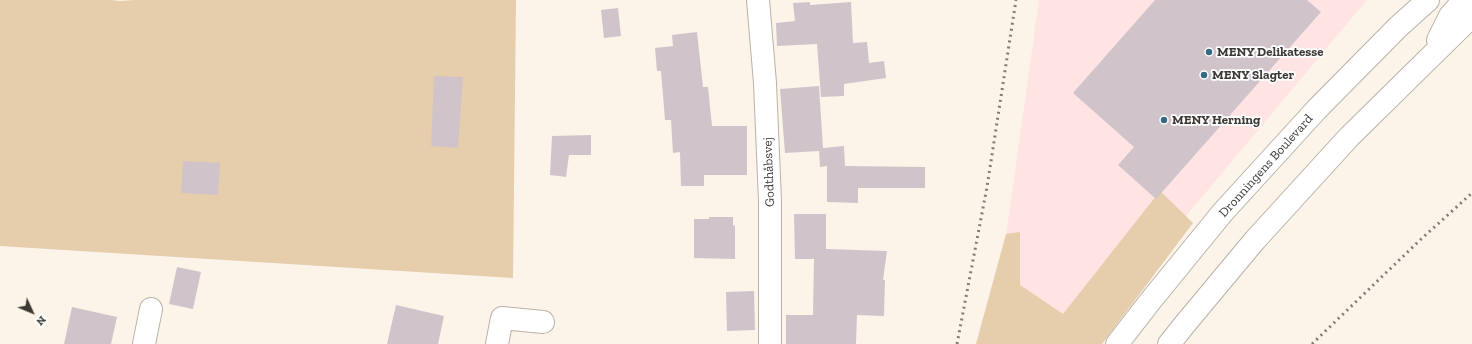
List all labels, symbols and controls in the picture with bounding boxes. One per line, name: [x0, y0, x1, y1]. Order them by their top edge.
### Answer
place label: MENY Delikatesse: [1217, 44, 1323, 60]
marker: MENY Delikatesse: [1204, 47, 1214, 57]
place label: MENY Slagter: [1212, 67, 1294, 83]
marker: MENY Slagter: [1199, 70, 1209, 80]
street label: Dronningens Boulevard: [1216, 111, 1316, 221]
place label: MENY Herning: [1172, 112, 1260, 128]
marker: MENY Herning: [1159, 115, 1169, 125]
street label: Godthåbsvej: [760, 137, 778, 207]
north arrow: [12, 292, 52, 332]
text: N: [33, 313, 49, 328]

